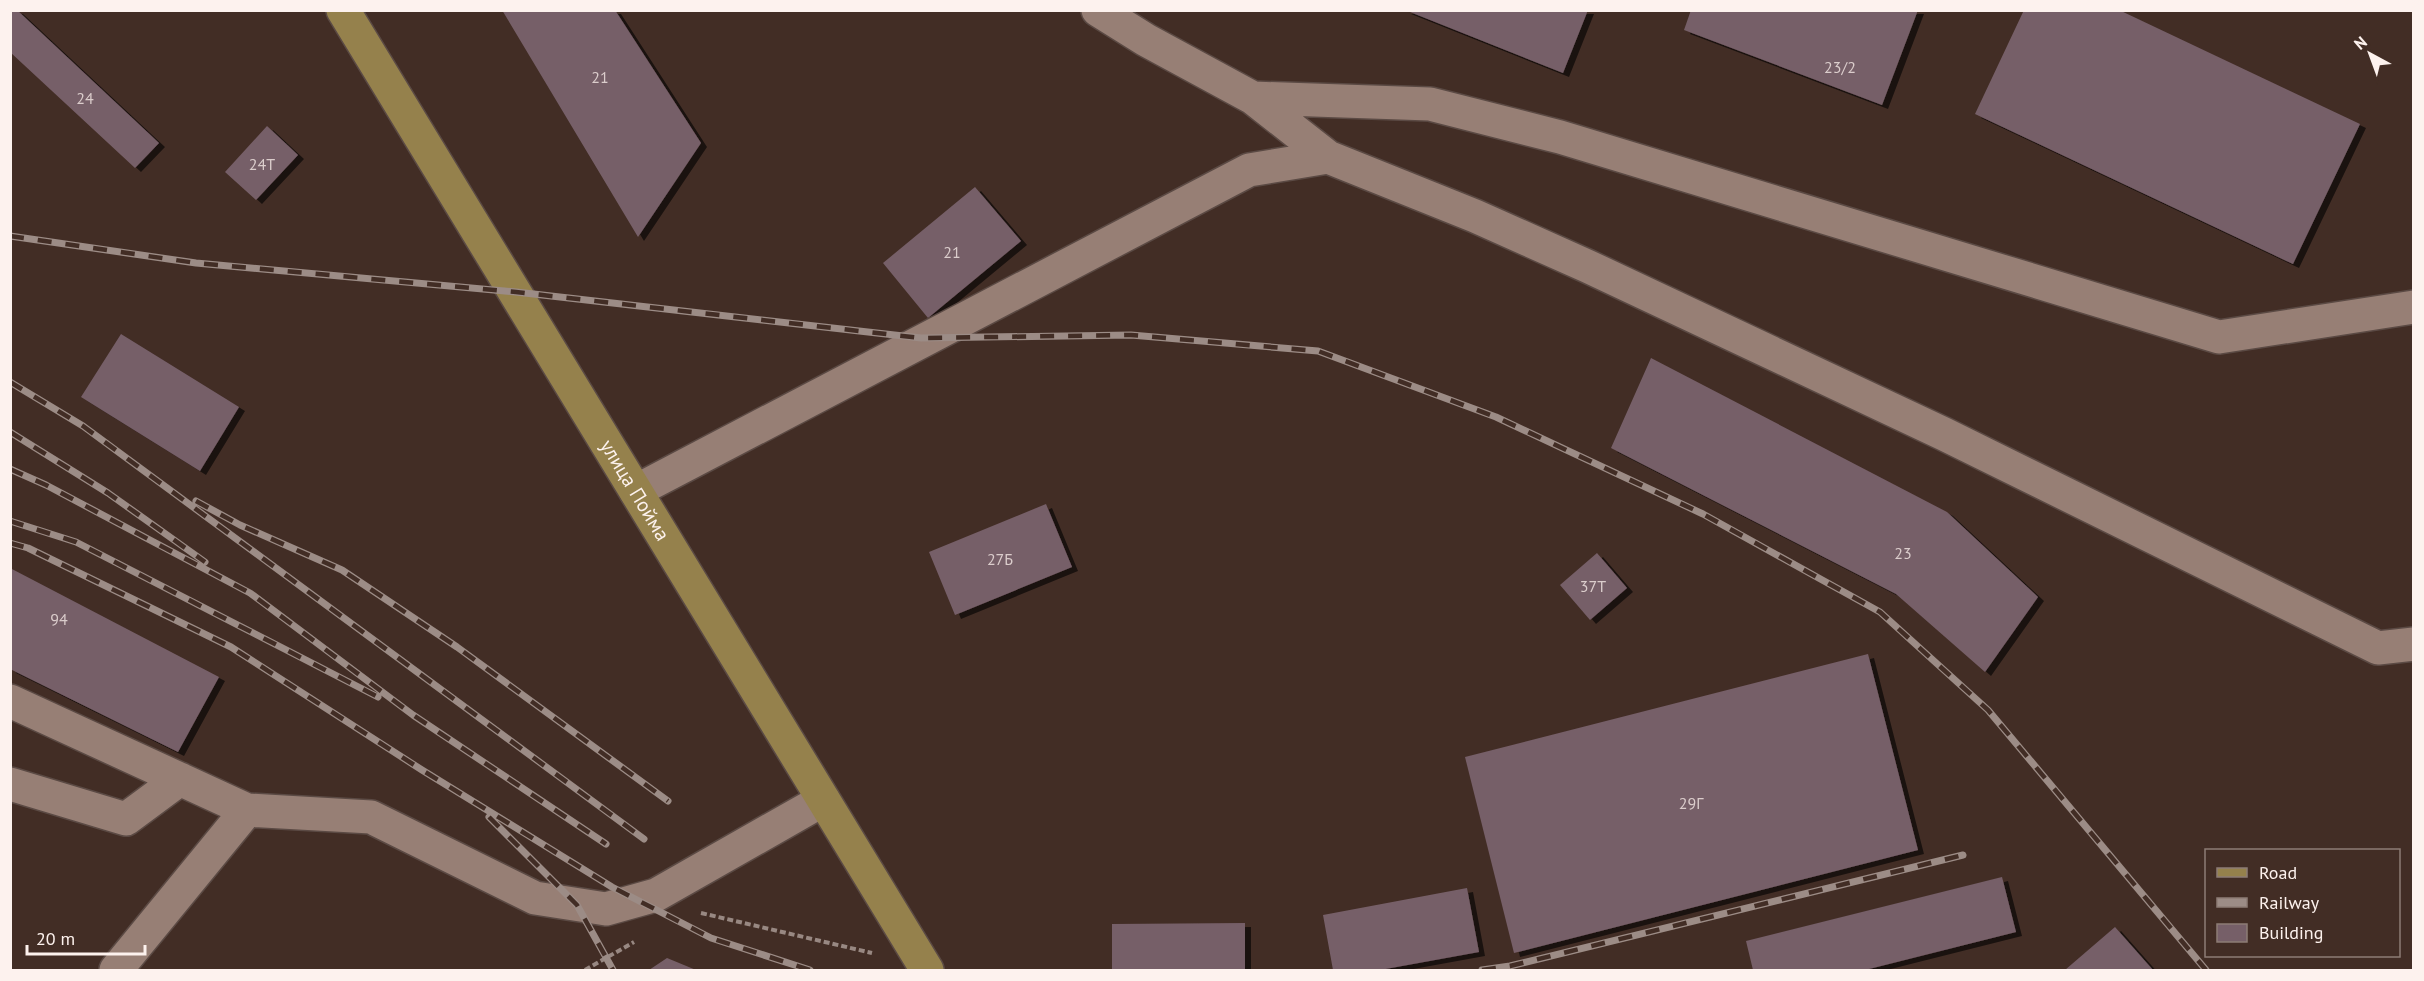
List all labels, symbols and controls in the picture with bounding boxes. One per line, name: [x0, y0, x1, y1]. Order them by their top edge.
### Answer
north arrow: [2340, 24, 2400, 84]
text: N: [2350, 32, 2371, 54]
house number: 23/2: [1824, 57, 1856, 77]
house number: 21: [591, 67, 609, 87]
house number: 24: [76, 88, 94, 108]
house number: 24Т: [249, 154, 275, 174]
house number: 21: [943, 242, 961, 262]
street label: улица Пойма: [594, 435, 676, 546]
house number: 23: [1894, 543, 1912, 563]
house number: 27Б: [987, 549, 1013, 569]
house number: 37Т: [1580, 576, 1606, 596]
house number: 94: [50, 609, 68, 629]
house number: 29Г: [1679, 793, 1704, 813]
legend: [2205, 849, 2400, 957]
text: Road: [2259, 861, 2297, 884]
text: Railway: [2259, 891, 2320, 914]
scale bar: [27, 918, 146, 956]
text: Building: [2259, 921, 2323, 944]
text: 20 m: [36, 927, 75, 950]

